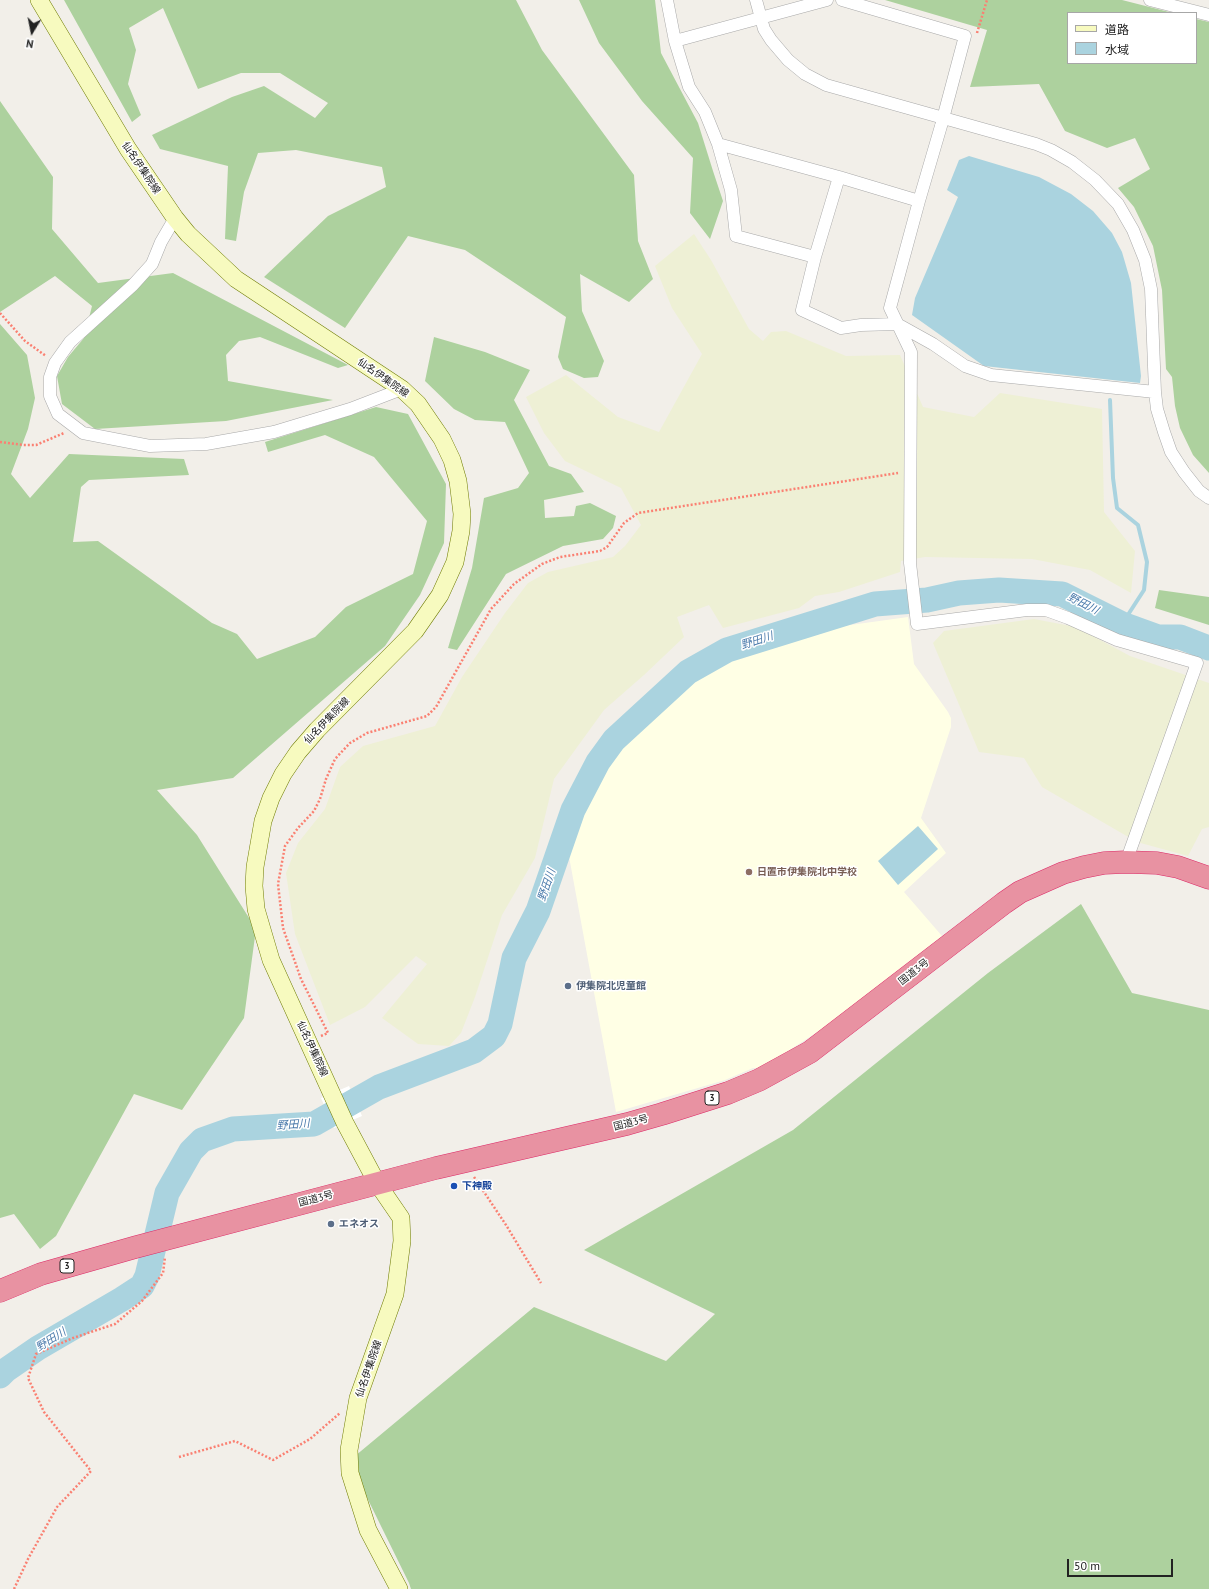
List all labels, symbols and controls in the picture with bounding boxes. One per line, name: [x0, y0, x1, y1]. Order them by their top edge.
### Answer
north arrow: [12, 12, 52, 52]
legend: [1067, 12, 1197, 64]
text: 道路: [1105, 22, 1129, 37]
text: N: [25, 36, 35, 51]
text: 水域: [1105, 42, 1129, 57]
street label: 仙名伊集院線: [119, 140, 163, 196]
street label: 仙名伊集院線: [355, 356, 411, 400]
water label: 野田川: [1065, 591, 1101, 617]
water label: 野田川: [739, 630, 775, 652]
street label: 仙名伊集院線: [302, 695, 352, 747]
place label: 日置市伊集院北中学校: [757, 866, 857, 878]
water label: 野田川: [535, 867, 559, 903]
marker: 日置市伊集院北中学校: [744, 867, 754, 877]
street label: 国道3号: [896, 956, 932, 988]
place label: 伊集院北児童館: [576, 980, 646, 992]
marker: 伊集院北児童館: [563, 981, 573, 991]
street label: 仙名伊集院線: [294, 1019, 330, 1079]
road number: 3: [705, 1091, 719, 1105]
street label: 国道3号: [612, 1113, 650, 1133]
water label: 野田川: [276, 1117, 310, 1133]
place label: 下神殿: [462, 1180, 492, 1192]
marker: 下神殿: [449, 1181, 459, 1191]
street label: 国道3号: [297, 1189, 335, 1209]
place label: エネオス: [339, 1218, 379, 1230]
marker: エネオス: [326, 1219, 336, 1229]
road number: 3: [60, 1259, 74, 1273]
water label: 野田川: [34, 1326, 68, 1354]
street label: 仙名伊集院線: [354, 1339, 384, 1399]
scale bar: [1069, 1551, 1175, 1577]
text: 50 m: [1074, 1558, 1100, 1573]

